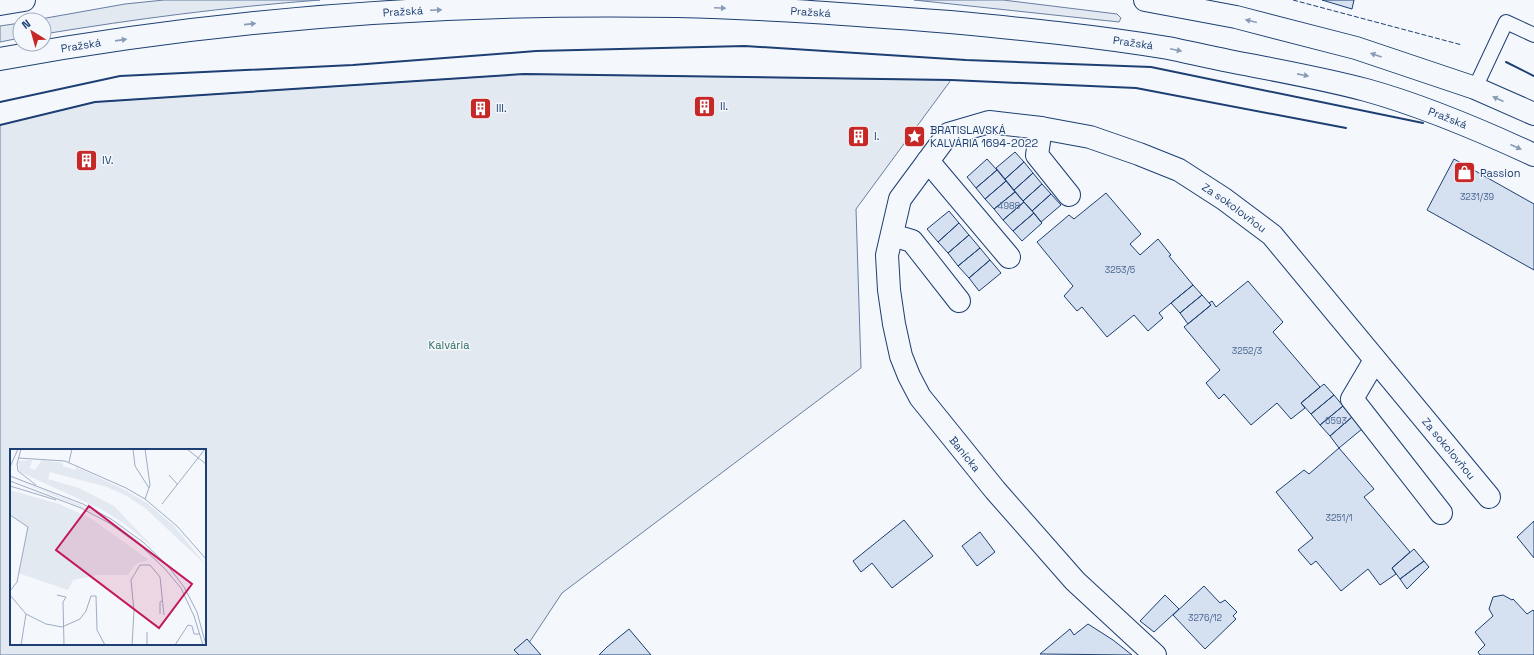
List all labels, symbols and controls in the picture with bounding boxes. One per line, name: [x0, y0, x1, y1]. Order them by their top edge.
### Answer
street label: Pražská: [382, 3, 424, 19]
one-way arrow: [714, 4, 726, 11]
street label: Pražská: [790, 4, 832, 20]
one-way arrow: [430, 7, 443, 13]
north arrow: [12, 12, 52, 52]
text: N: [19, 16, 33, 32]
one-way arrow: [1245, 17, 1257, 23]
one-way arrow: [244, 21, 257, 27]
street label: Pražská: [1112, 33, 1155, 53]
street label: Pražská: [60, 35, 103, 55]
one-way arrow: [115, 37, 128, 43]
one-way arrow: [1170, 47, 1182, 53]
one-way arrow: [1370, 52, 1382, 58]
one-way arrow: [1297, 73, 1309, 79]
building icon: II.: [692, 93, 718, 119]
building icon: III.: [467, 95, 493, 121]
one-way arrow: [1492, 95, 1504, 101]
place label: II.: [720, 99, 728, 113]
place label: III.: [496, 101, 507, 115]
street label: Pražská: [1426, 104, 1470, 132]
building icon: I.: [846, 123, 872, 149]
place icon: BRATISLAVSKÁ KALVÁRIA 1694-2022: [901, 123, 927, 149]
place label: BRATISLAVSKÁ KALVÁRIA 1694-2022: [930, 123, 1038, 150]
place label: I.: [874, 129, 880, 143]
one-way arrow: [1510, 144, 1522, 150]
building icon: IV.: [73, 147, 99, 173]
place label: IV.: [102, 153, 114, 167]
shop icon: Passion: [1451, 160, 1477, 186]
place label: Passion: [1480, 166, 1521, 180]
street label: Za sokolovňou: [1199, 180, 1269, 235]
house number: 3231/39: [1460, 191, 1494, 203]
house number: 4988: [998, 200, 1021, 212]
house number: 3253/5: [1105, 264, 1135, 276]
park label: Kalvária: [429, 338, 470, 352]
house number: 3252/3: [1232, 345, 1262, 357]
house number: 6593: [1325, 415, 1347, 427]
street label: Za sokolovňou: [1419, 415, 1479, 482]
street label: Banícka: [946, 433, 984, 475]
inset map: [10, 449, 206, 645]
house number: 3251/1: [1326, 512, 1353, 524]
house number: 3276/12: [1188, 612, 1222, 624]

